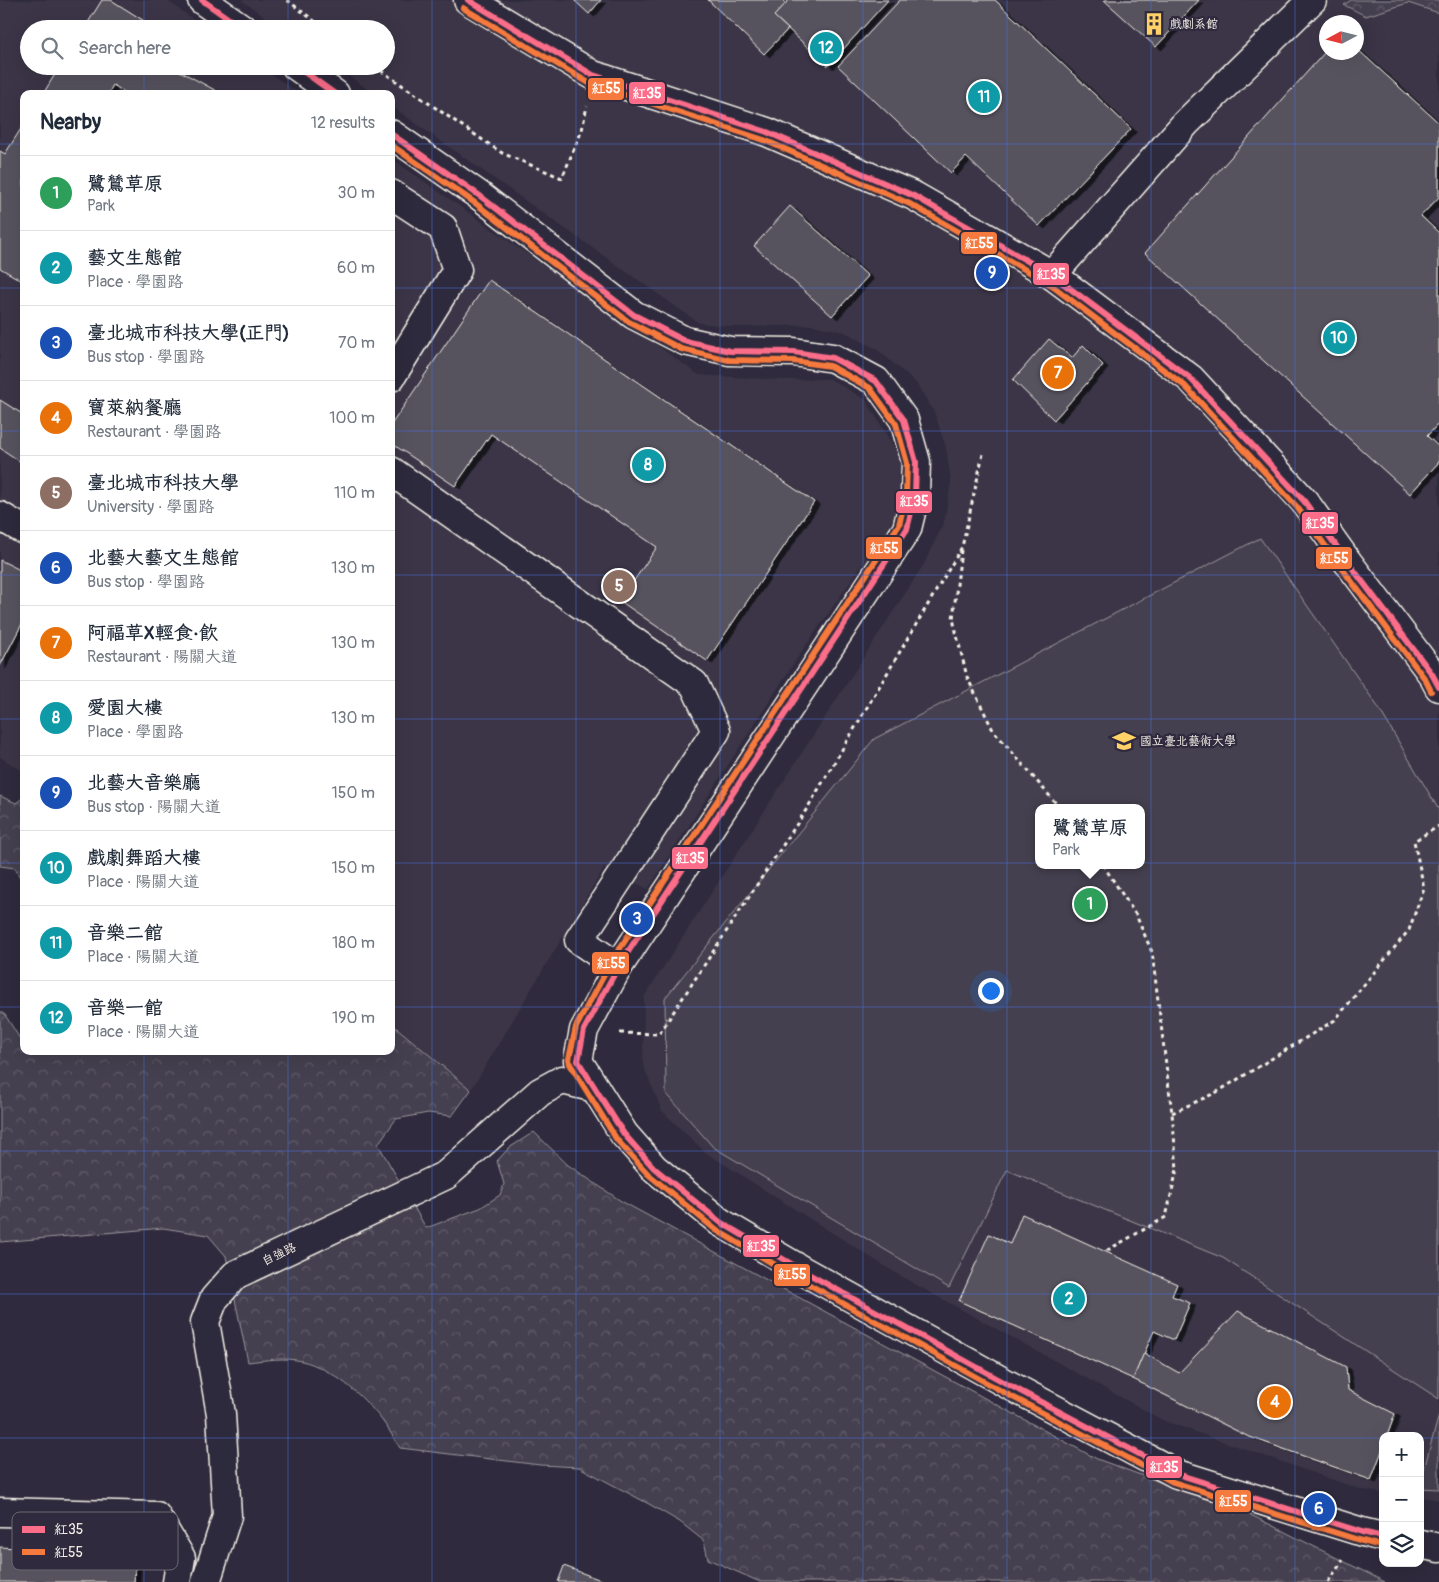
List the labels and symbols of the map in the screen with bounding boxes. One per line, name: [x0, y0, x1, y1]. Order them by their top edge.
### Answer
building icon: 戲劇系館: [1141, 11, 1167, 37]
north arrow: [1319, 15, 1364, 60]
place label: 戲劇系館: [1170, 17, 1218, 32]
pin: 12: [810, 29, 842, 67]
line badge: 紅55: [587, 77, 625, 101]
pin: 11: [968, 78, 1000, 116]
text: 紅55: [591, 80, 621, 97]
line badge: 紅35: [628, 81, 666, 105]
text: 紅35: [632, 85, 662, 102]
line badge: 紅55: [960, 231, 998, 255]
text: 紅55: [964, 235, 994, 252]
pin: 9: [976, 254, 1008, 292]
line badge: 紅35: [1032, 262, 1070, 286]
text: 紅35: [1036, 266, 1066, 283]
pin: 10: [1323, 319, 1355, 357]
pin: 7: [1042, 354, 1074, 392]
pin: 8: [632, 446, 664, 484]
line badge: 紅35: [895, 490, 933, 514]
text: 紅35: [899, 493, 929, 510]
line badge: 紅35: [1301, 511, 1339, 535]
text: 紅35: [1305, 515, 1335, 532]
line badge: 紅55: [865, 536, 903, 560]
text: 紅55: [869, 540, 899, 557]
line badge: 紅55: [1315, 546, 1353, 570]
text: 紅55: [1319, 550, 1349, 567]
pin: 5: [603, 567, 635, 605]
school or university icon: 國立臺北藝術大學: [1111, 728, 1137, 754]
place label: 國立臺北藝術大學: [1140, 734, 1236, 749]
line badge: 紅35: [671, 846, 709, 870]
text: 紅35: [675, 850, 705, 867]
pin: 1: [1074, 885, 1106, 923]
pin: 3: [621, 900, 653, 938]
line badge: 紅55: [591, 951, 630, 975]
text: 紅55: [596, 955, 626, 972]
your location: [978, 978, 1004, 1004]
line badge: 紅35: [742, 1234, 780, 1258]
text: 紅35: [746, 1238, 776, 1255]
street label: 自強路: [260, 1240, 299, 1269]
line badge: 紅55: [773, 1263, 811, 1287]
text: 紅55: [777, 1266, 807, 1283]
pin: 2: [1053, 1280, 1085, 1318]
pin: 4: [1259, 1383, 1291, 1421]
line badge: 紅35: [1145, 1455, 1183, 1479]
text: 紅35: [1149, 1459, 1179, 1476]
line badge: 紅55: [1214, 1489, 1252, 1513]
pin: 6: [1303, 1490, 1335, 1528]
text: 紅55: [1218, 1493, 1248, 1510]
legend: [12, 1512, 178, 1570]
text: 紅35: [54, 1521, 83, 1538]
text: 紅55: [54, 1544, 83, 1561]

